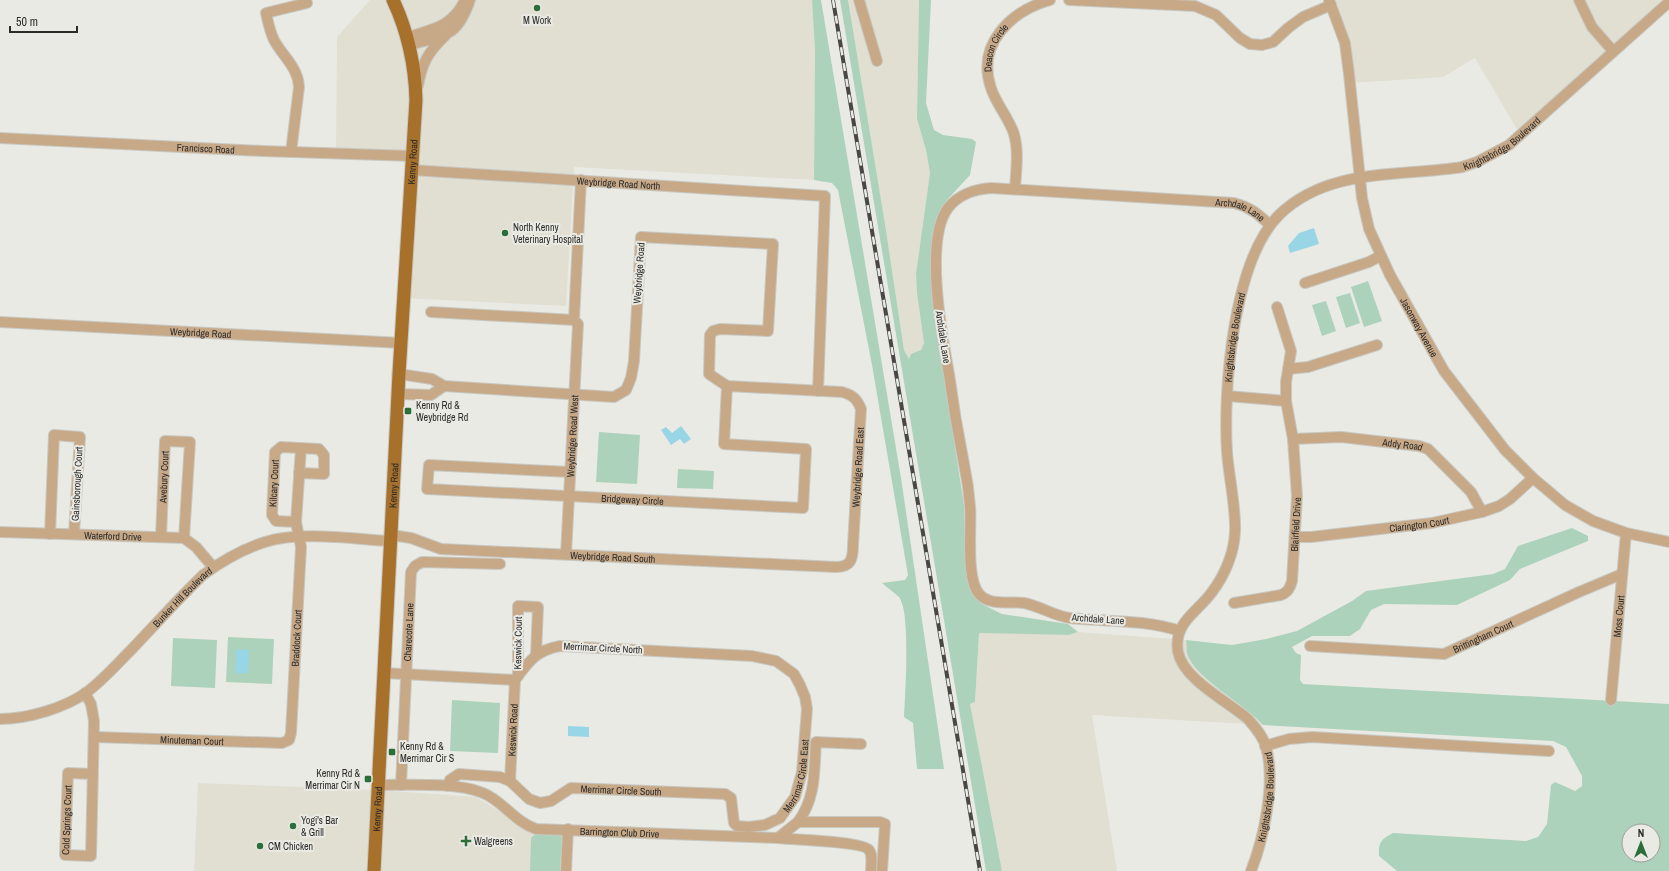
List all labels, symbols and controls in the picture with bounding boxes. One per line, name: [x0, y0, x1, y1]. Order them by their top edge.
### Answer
marker: M Work: [532, 3, 542, 13]
scale bar: [10, 8, 77, 34]
text: 50 m: [16, 14, 38, 30]
place label: M Work: [523, 14, 552, 27]
street label: Deacon Circle: [981, 20, 1011, 72]
street label: Knightsbridge Boulevard: [1461, 114, 1543, 173]
street label: Kenny Road: [404, 139, 420, 185]
street label: Francisco Road: [176, 140, 235, 156]
street label: Weybridge Road North: [576, 174, 661, 192]
street label: Archdale Lane: [1214, 195, 1268, 225]
place label: North Kenny Veterinary Hospital: [513, 221, 583, 246]
marker: North Kenny Veterinary Hospital: [500, 228, 510, 238]
street label: Weybridge Road: [630, 242, 648, 304]
street label: Knightsbridge Boulevard: [1221, 291, 1248, 383]
street label: Jasonway Avenue: [1397, 295, 1441, 360]
street label: Archdale Lane: [932, 309, 954, 365]
street label: Weybridge Road: [170, 324, 232, 341]
street label: Weybridge Road West: [564, 394, 581, 478]
place label: Kenny Rd & Weybridge Rd: [416, 399, 468, 424]
marker: Kenny Rd & Weybridge Rd: [403, 406, 413, 416]
street label: Weybridge Road East: [849, 426, 866, 508]
street label: Addy Road: [1381, 435, 1425, 453]
street label: Gainsborough Court: [69, 446, 85, 521]
street label: Avebury Court: [156, 450, 171, 504]
street label: Kilcary Court: [266, 459, 281, 507]
street label: Kenny Road: [386, 463, 401, 508]
street label: Bridgeway Circle: [601, 491, 664, 507]
street label: Blairfield Drive: [1287, 496, 1303, 552]
street label: Clarington Court: [1389, 513, 1451, 534]
street label: Waterford Drive: [84, 528, 142, 543]
street label: Weybridge Road South: [570, 548, 655, 565]
street label: Bunker Hill Boulevard: [150, 564, 215, 630]
street label: Moss Court: [1610, 594, 1627, 638]
street label: Charecote Lane: [400, 602, 416, 662]
street label: Braddock Court: [288, 609, 304, 667]
street label: Archdale Lane: [1070, 611, 1125, 627]
street label: Keswick Court: [511, 616, 525, 670]
street label: Brittingham Court: [1451, 616, 1516, 656]
street label: Merrimar Circle North: [563, 639, 643, 657]
street label: Keswick Road: [505, 704, 520, 757]
street label: Minuteman Court: [160, 733, 225, 748]
street label: Merrimar Circle East: [780, 738, 811, 815]
place label: Kenny Rd & Merrimar Cir S: [400, 740, 455, 765]
marker: Kenny Rd & Merrimar Cir S: [387, 747, 397, 757]
street label: Knightsbridge Boulevard: [1254, 751, 1276, 843]
place label: Kenny Rd & Merrimar Cir N: [305, 767, 361, 792]
marker: Kenny Rd & Merrimar Cir N: [363, 774, 373, 784]
street label: Merrimar Circle South: [580, 782, 662, 798]
street label: Cold Springs Court: [59, 784, 74, 855]
street label: Kenny Road: [369, 786, 385, 832]
place label: Yogi's Bar & Grill: [301, 814, 338, 839]
marker: Yogi's Bar & Grill: [288, 821, 298, 831]
north arrow: [1621, 823, 1661, 863]
street label: Barrington Club Drive: [580, 824, 660, 840]
text: N: [1638, 826, 1644, 840]
place label: Walgreens: [474, 835, 513, 848]
marker: Walgreens: [461, 836, 471, 846]
place label: CM Chicken: [268, 840, 313, 853]
marker: CM Chicken: [255, 841, 265, 851]

